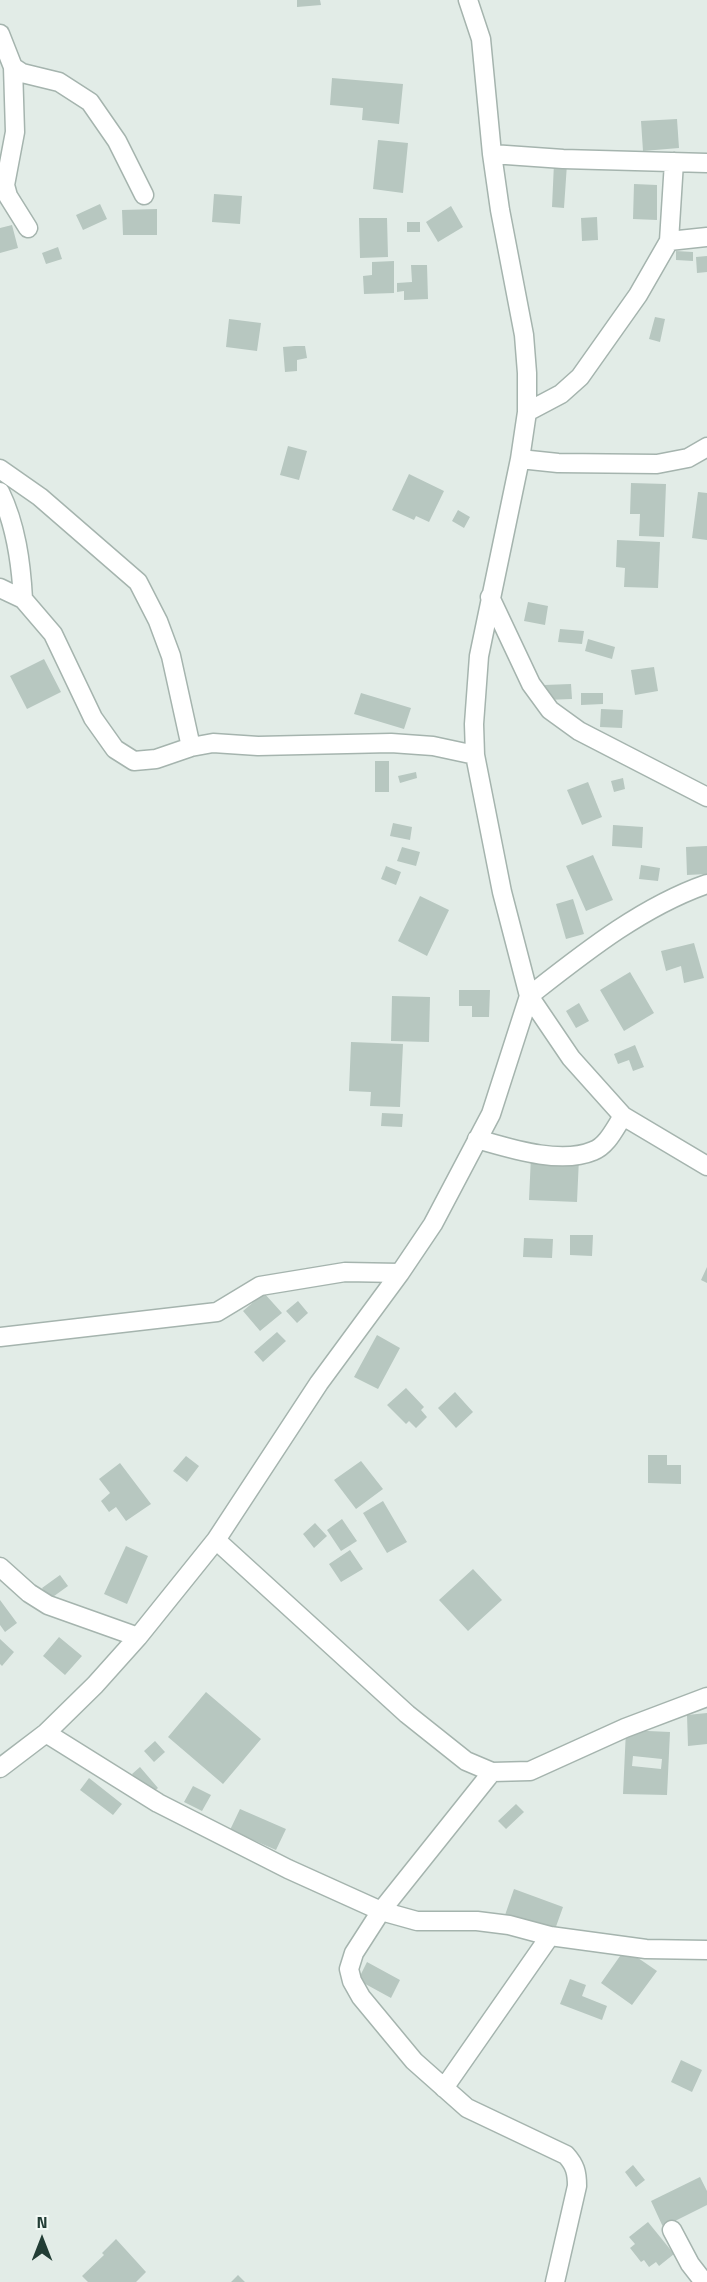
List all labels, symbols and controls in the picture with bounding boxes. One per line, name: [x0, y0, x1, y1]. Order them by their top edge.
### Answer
north arrow: [12, 2210, 72, 2270]
text: N: [36, 2210, 48, 2234]

